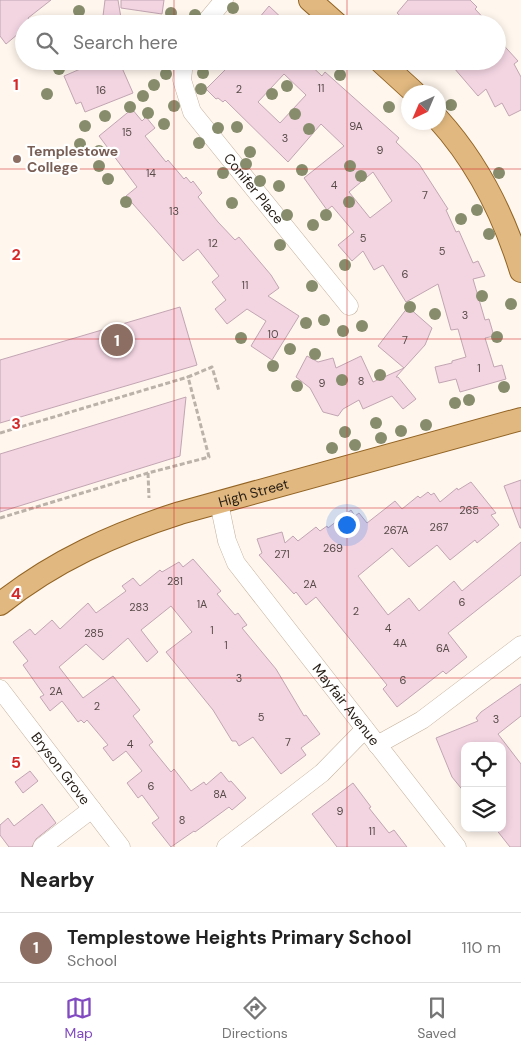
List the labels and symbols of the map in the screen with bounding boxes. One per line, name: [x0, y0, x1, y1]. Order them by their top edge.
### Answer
text: 1: [13, 74, 19, 95]
house number: 11: [318, 81, 324, 95]
house number: 2: [236, 82, 242, 96]
house number: 16: [96, 83, 106, 97]
north arrow: [401, 85, 446, 130]
house number: 9A: [349, 119, 363, 133]
house number: 15: [122, 125, 132, 139]
house number: 3: [282, 131, 288, 145]
place label: Templestowe College: [27, 142, 118, 176]
house number: 9: [377, 143, 384, 157]
street label: Conifer Place: [220, 149, 288, 228]
marker: Templestowe College: [11, 153, 23, 165]
house number: 14: [146, 166, 156, 180]
house number: 4: [331, 178, 338, 192]
house number: 7: [422, 188, 428, 202]
house number: 13: [169, 204, 179, 218]
house number: 5: [360, 231, 367, 245]
house number: 12: [208, 236, 218, 250]
text: 2: [11, 244, 21, 265]
house number: 5: [439, 244, 446, 258]
house number: 6: [402, 267, 409, 281]
house number: 11: [242, 278, 248, 292]
house number: 3: [462, 308, 468, 322]
pin: 1: [101, 321, 133, 359]
house number: 10: [268, 327, 278, 341]
house number: 7: [402, 333, 408, 347]
house number: 1: [477, 361, 481, 375]
house number: 8: [358, 374, 364, 388]
house number: 9: [319, 376, 326, 390]
text: 3: [11, 413, 21, 434]
street label: High Street: [216, 474, 291, 511]
house number: 265: [459, 503, 479, 517]
your location: [334, 512, 360, 538]
house number: 267: [430, 520, 449, 534]
house number: 267A: [383, 523, 409, 537]
house number: 269: [323, 541, 343, 555]
house number: 271: [274, 547, 290, 561]
house number: 281: [167, 574, 183, 588]
house number: 2A: [303, 577, 317, 591]
text: 4: [11, 583, 21, 604]
house number: 6: [459, 595, 466, 609]
house number: 1A: [197, 597, 207, 611]
house number: 283: [129, 600, 149, 614]
house number: 2: [353, 604, 359, 618]
house number: 4: [385, 621, 392, 635]
house number: 1: [210, 623, 214, 637]
house number: 285: [84, 626, 104, 640]
house number: 4A: [393, 636, 407, 650]
house number: 1: [224, 638, 228, 652]
house number: 6A: [436, 641, 450, 655]
street label: Mayfair Avenue: [309, 660, 384, 749]
house number: 3: [236, 671, 242, 685]
house number: 6: [400, 673, 407, 687]
house number: 2A: [49, 684, 63, 698]
house number: 2: [94, 699, 100, 713]
house number: 5: [258, 710, 265, 724]
house number: 3: [493, 712, 499, 726]
street label: Bryson Grove: [27, 729, 94, 808]
house number: 7: [285, 735, 291, 749]
house number: 4: [127, 737, 134, 751]
text: 5: [11, 752, 21, 773]
house number: 6: [148, 779, 155, 793]
house number: 8A: [213, 787, 227, 801]
house number: 9: [337, 804, 344, 818]
house number: 8: [179, 813, 185, 827]
house number: 11: [369, 824, 375, 838]

